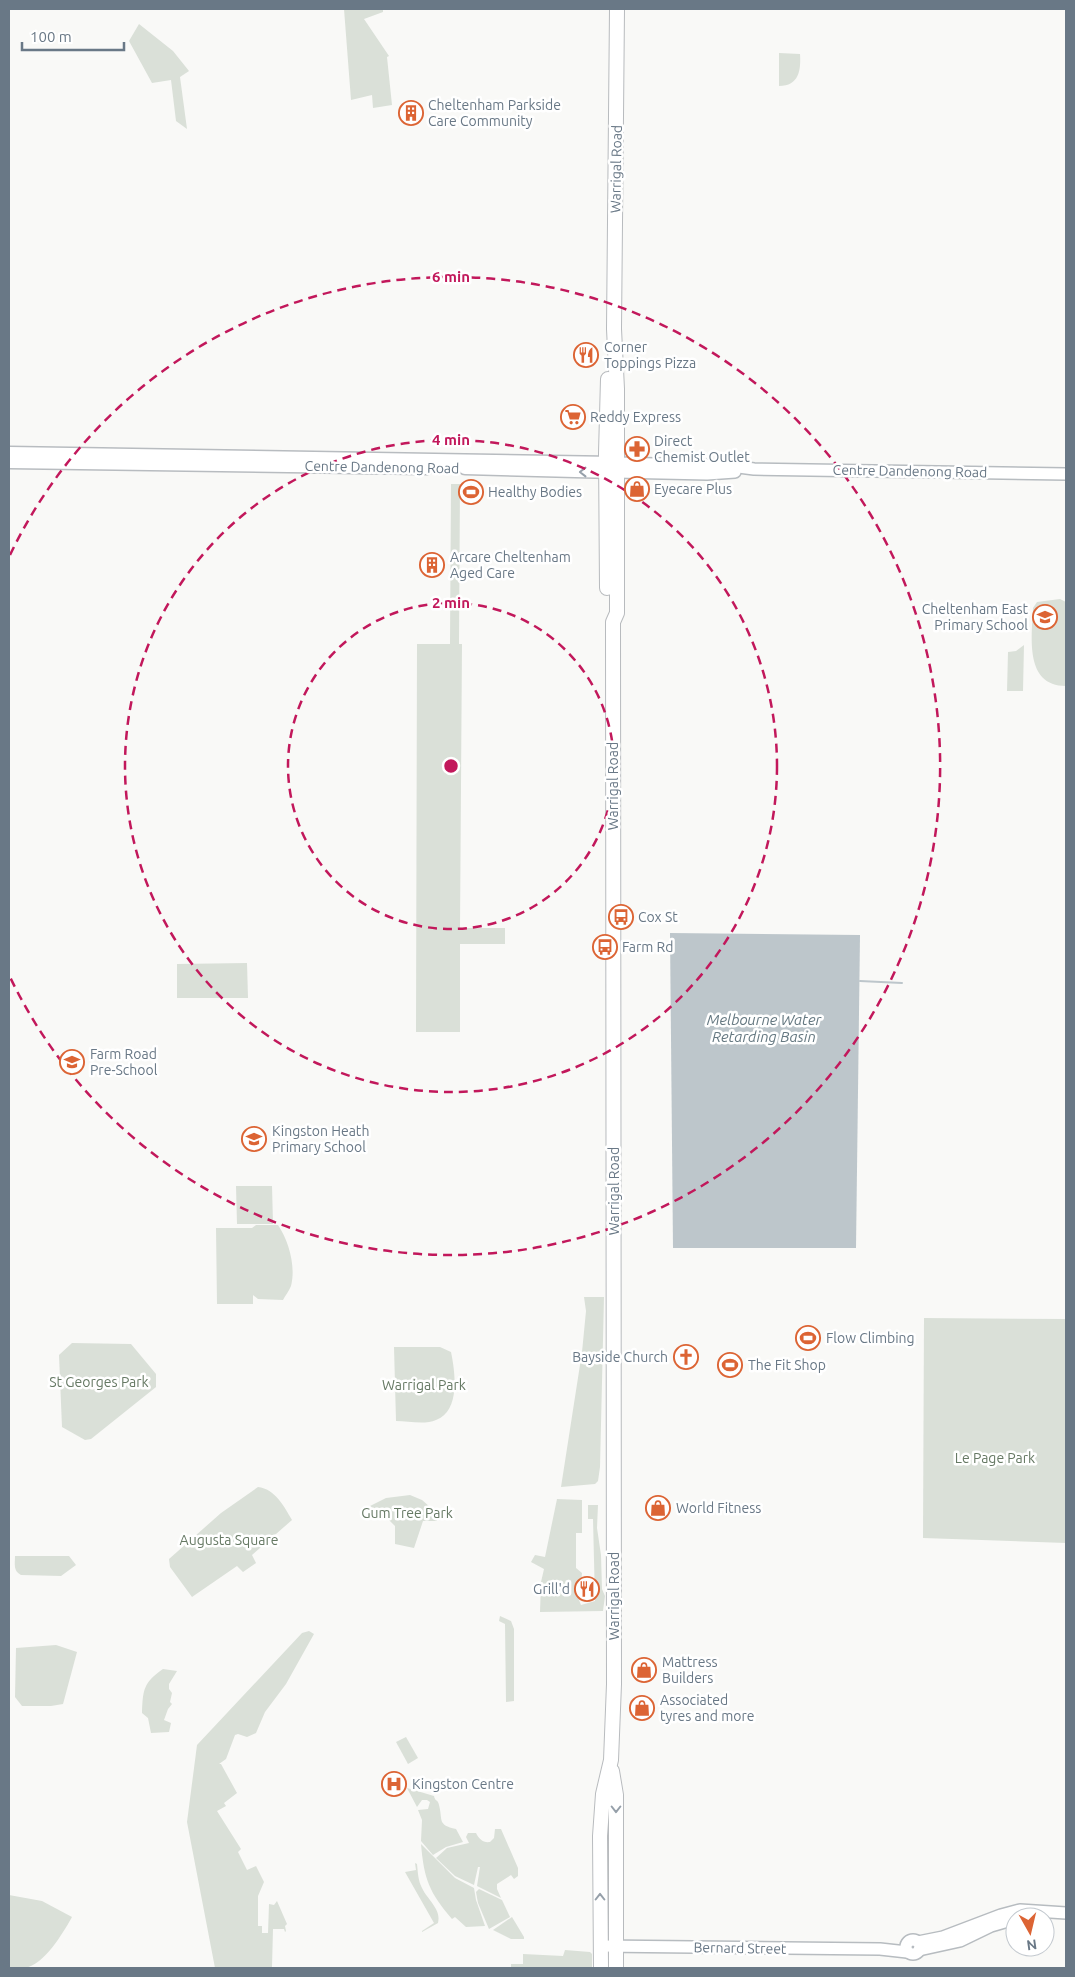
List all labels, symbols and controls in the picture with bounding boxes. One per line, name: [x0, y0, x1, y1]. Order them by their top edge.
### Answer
scale bar: [22, 20, 125, 52]
text: 100 m: [30, 28, 72, 45]
place label: Cheltenham Parkside Care Community: [428, 97, 561, 129]
building icon: Cheltenham Parkside Care Community: [398, 100, 424, 126]
street label: Warrigal Road: [607, 125, 625, 213]
text: 6 min: [432, 268, 470, 285]
place label: Corner Toppings Pizza: [604, 339, 696, 371]
restaurant icon: Corner Toppings Pizza: [573, 342, 599, 368]
supermarket icon: Reddy Express: [560, 404, 586, 430]
place label: Reddy Express: [590, 409, 681, 425]
text: 4 min: [432, 431, 470, 448]
place label: Direct Chemist Outlet: [654, 433, 750, 465]
pharmacy icon: Direct Chemist Outlet: [624, 436, 650, 462]
street label: Centre Dandenong Road: [305, 458, 459, 476]
street label: Centre Dandenong Road: [833, 462, 987, 480]
one-way arrow: [579, 467, 587, 477]
shop icon: Eyecare Plus: [624, 476, 650, 502]
sports icon: Healthy Bodies: [458, 479, 484, 505]
place label: Eyecare Plus: [654, 481, 732, 497]
place label: Healthy Bodies: [488, 484, 582, 500]
place label: Arcare Cheltenham Aged Care: [450, 549, 571, 581]
building icon: Arcare Cheltenham Aged Care: [419, 552, 445, 578]
text: 2 min: [432, 594, 470, 611]
place label: Cheltenham East Primary School: [922, 601, 1028, 633]
school or university icon: Cheltenham East Primary School: [1032, 604, 1058, 630]
street label: Warrigal Road: [605, 742, 621, 830]
centre of rings: [442, 757, 460, 775]
bus stop icon: Cox St: [608, 904, 634, 930]
place label: Cox St: [638, 909, 678, 925]
bus stop icon: Farm Rd: [592, 934, 618, 960]
place label: Farm Rd: [622, 939, 674, 955]
water label: Melbourne Water Retarding Basin: [707, 1011, 822, 1045]
place label: Farm Road Pre-School: [90, 1046, 158, 1078]
school or university icon: Farm Road Pre-School: [59, 1049, 85, 1075]
place label: Kingston Heath Primary School: [272, 1123, 369, 1155]
school or university icon: Kingston Heath Primary School: [241, 1126, 267, 1152]
street label: Warrigal Road: [606, 1147, 622, 1235]
sports icon: Flow Climbing: [795, 1325, 821, 1351]
place label: Flow Climbing: [826, 1330, 915, 1346]
church icon: Bayside Church: [673, 1344, 699, 1370]
place label: Bayside Church: [572, 1349, 668, 1365]
sports icon: The Fit Shop: [717, 1352, 743, 1378]
place label: The Fit Shop: [748, 1357, 826, 1373]
park label: St Georges Park: [49, 1374, 149, 1390]
park label: Warrigal Park: [382, 1377, 466, 1393]
park label: Le Page Park: [955, 1450, 1035, 1466]
shop icon: World Fitness: [645, 1495, 671, 1521]
place label: World Fitness: [676, 1500, 761, 1516]
park label: Gum Tree Park: [361, 1505, 453, 1521]
park label: Augusta Square: [180, 1532, 278, 1548]
street label: Warrigal Road: [606, 1552, 622, 1640]
restaurant icon: Grill'd: [574, 1576, 600, 1602]
place label: Grill'd: [533, 1581, 570, 1597]
place label: Mattress Builders: [662, 1654, 718, 1686]
shop icon: Mattress Builders: [631, 1657, 657, 1683]
place label: Associated tyres and more: [660, 1692, 754, 1724]
shop icon: Associated tyres and more: [629, 1695, 655, 1721]
hospital icon: Kingston Centre: [381, 1771, 407, 1797]
place label: Kingston Centre: [412, 1776, 514, 1792]
one-way arrow: [611, 1805, 621, 1813]
one-way arrow: [595, 1893, 605, 1901]
north arrow: [1005, 1907, 1055, 1957]
text: N: [1026, 1936, 1038, 1954]
street label: Bernard Street: [693, 1939, 787, 1957]

